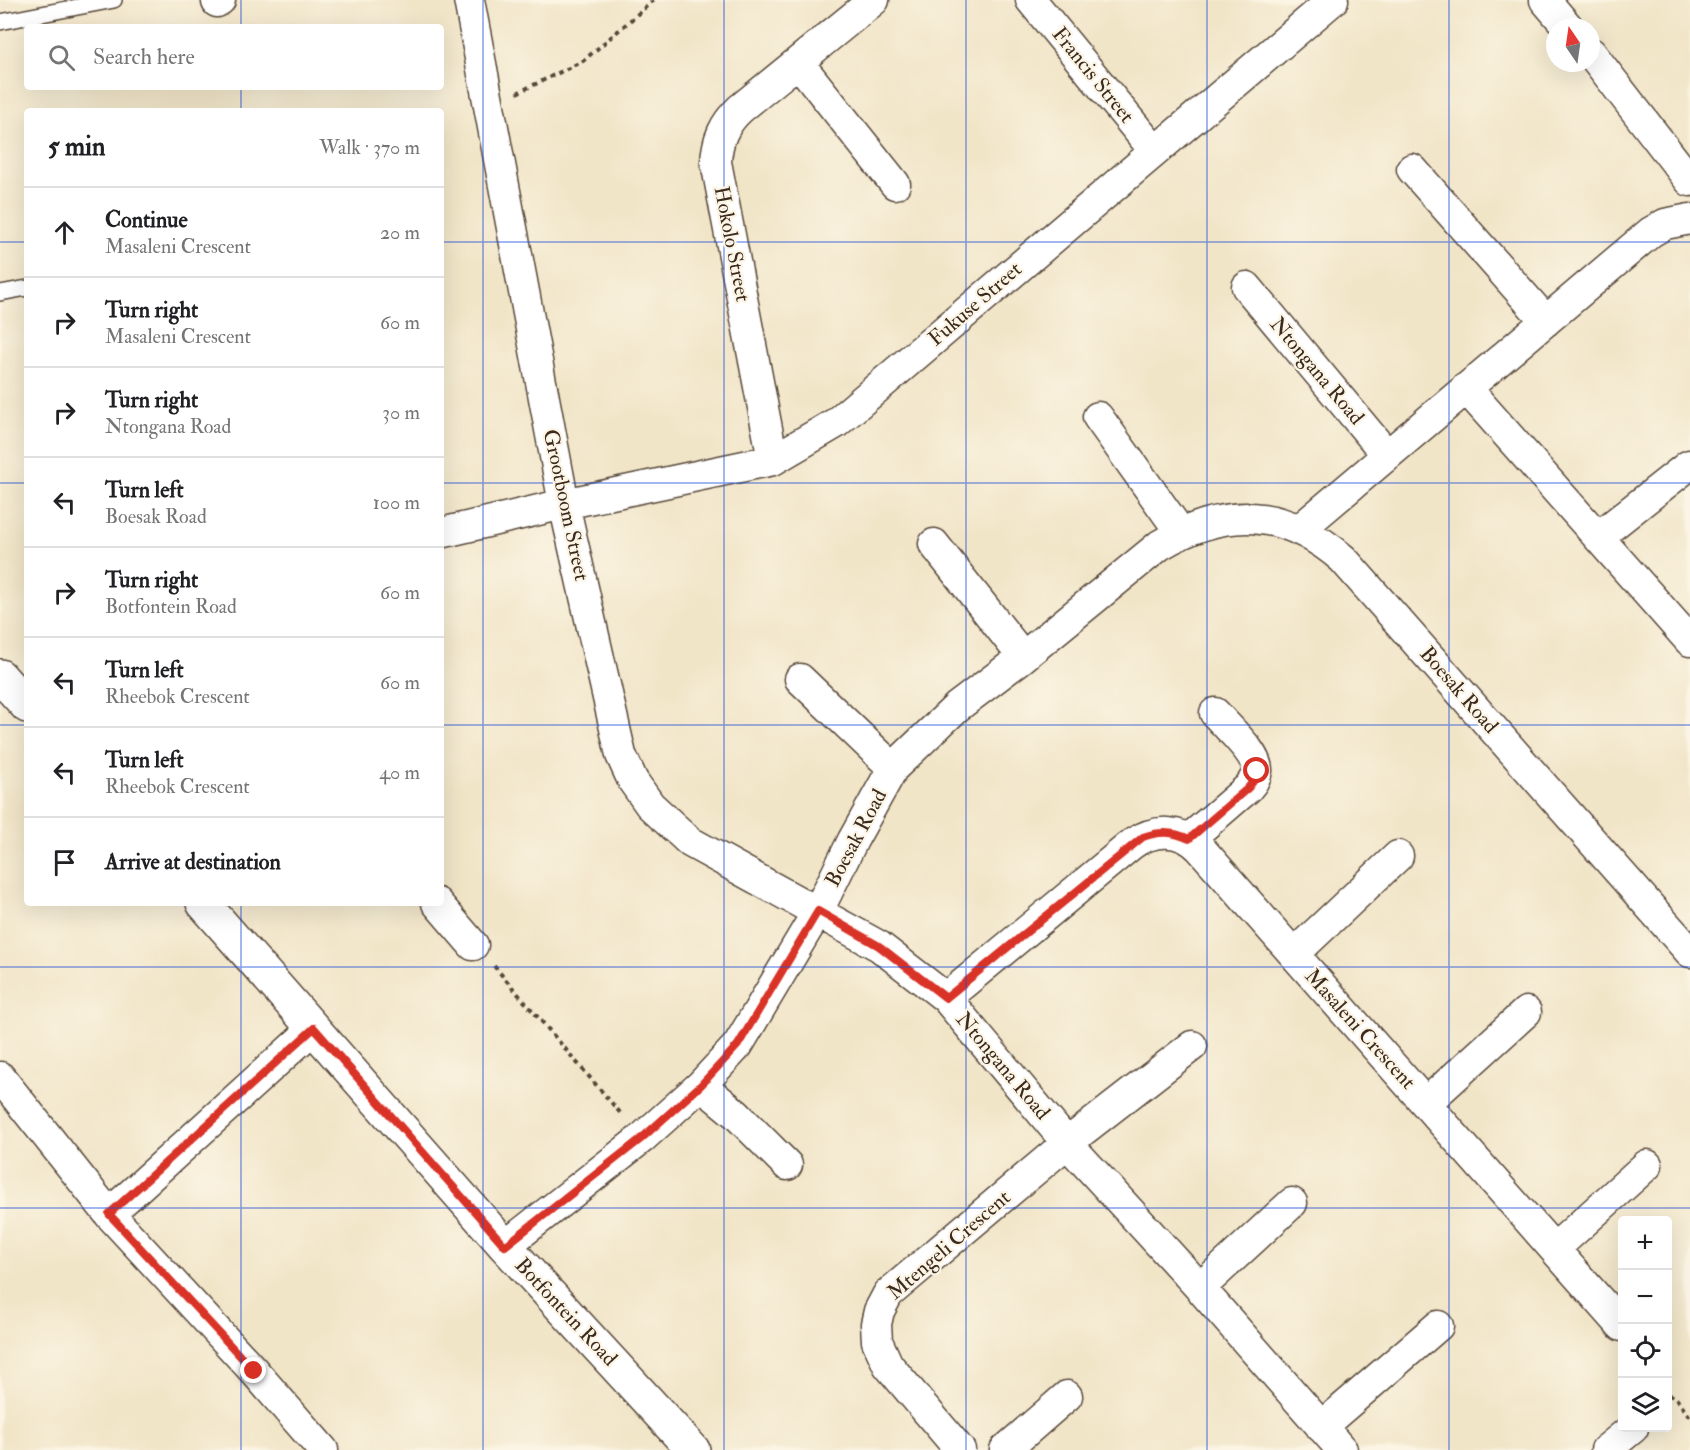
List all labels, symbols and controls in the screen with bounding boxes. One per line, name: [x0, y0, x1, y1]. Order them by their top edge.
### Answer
north arrow: [1546, 18, 1600, 72]
street label: Francis Street: [1046, 21, 1140, 129]
search box: [24, 24, 444, 90]
icon: search: [45, 41, 78, 74]
text: Search here: [93, 43, 195, 71]
text: 5 min: [48, 131, 105, 163]
text: Walk · 370 m: [319, 135, 420, 160]
street label: Hokolo Street: [708, 184, 756, 304]
text: Continue: [105, 206, 188, 234]
icon: ahead: [48, 216, 81, 249]
text: 20 m: [380, 220, 420, 245]
text: Masaleni Crescent: [105, 234, 251, 259]
street label: Fukuse Street: [923, 256, 1028, 352]
text: Turn right: [105, 296, 198, 324]
icon: right: [48, 306, 81, 339]
text: 60 m: [380, 310, 420, 335]
street label: Ntongana Road: [1264, 311, 1370, 431]
text: Masaleni Crescent: [105, 324, 251, 349]
text: Turn right: [105, 386, 198, 414]
icon: right: [48, 396, 81, 429]
text: 30 m: [382, 400, 420, 425]
text: Ntongana Road: [105, 414, 231, 439]
street label: Grootboom Street: [537, 427, 595, 583]
text: Turn left: [105, 476, 184, 504]
icon: left: [48, 486, 81, 519]
text: 100 m: [373, 490, 420, 515]
text: Boesak Road: [105, 504, 207, 529]
text: Turn right: [105, 566, 198, 594]
icon: right: [48, 576, 81, 609]
text: 60 m: [380, 580, 420, 605]
text: Botfontein Road: [105, 594, 237, 619]
street label: Boesak Road: [1414, 641, 1505, 740]
text: Turn left: [105, 656, 184, 684]
icon: left: [48, 666, 81, 699]
text: 60 m: [380, 670, 420, 695]
text: Rheebok Crescent: [105, 684, 250, 709]
text: Turn left: [105, 746, 184, 774]
icon: left: [48, 756, 81, 789]
route start: [1243, 757, 1269, 783]
text: 40 m: [379, 760, 420, 785]
text: Rheebok Crescent: [105, 774, 250, 799]
street label: Boesak Road: [819, 784, 893, 892]
icon: arrive: [48, 846, 81, 879]
text: Arrive at destination: [105, 848, 281, 876]
street label: Masaleni Crescent: [1299, 963, 1421, 1095]
street label: Ntongana Road: [950, 1006, 1056, 1126]
street label: Mtengeli Crescent: [882, 1184, 1016, 1306]
map controls: [1618, 1216, 1672, 1432]
button: +: [1618, 1216, 1672, 1270]
street label: Botfontein Road: [509, 1252, 624, 1372]
button: −: [1618, 1270, 1672, 1324]
button: locate: [1618, 1324, 1672, 1378]
route end: [240, 1357, 266, 1383]
button: layers: [1618, 1378, 1672, 1432]

